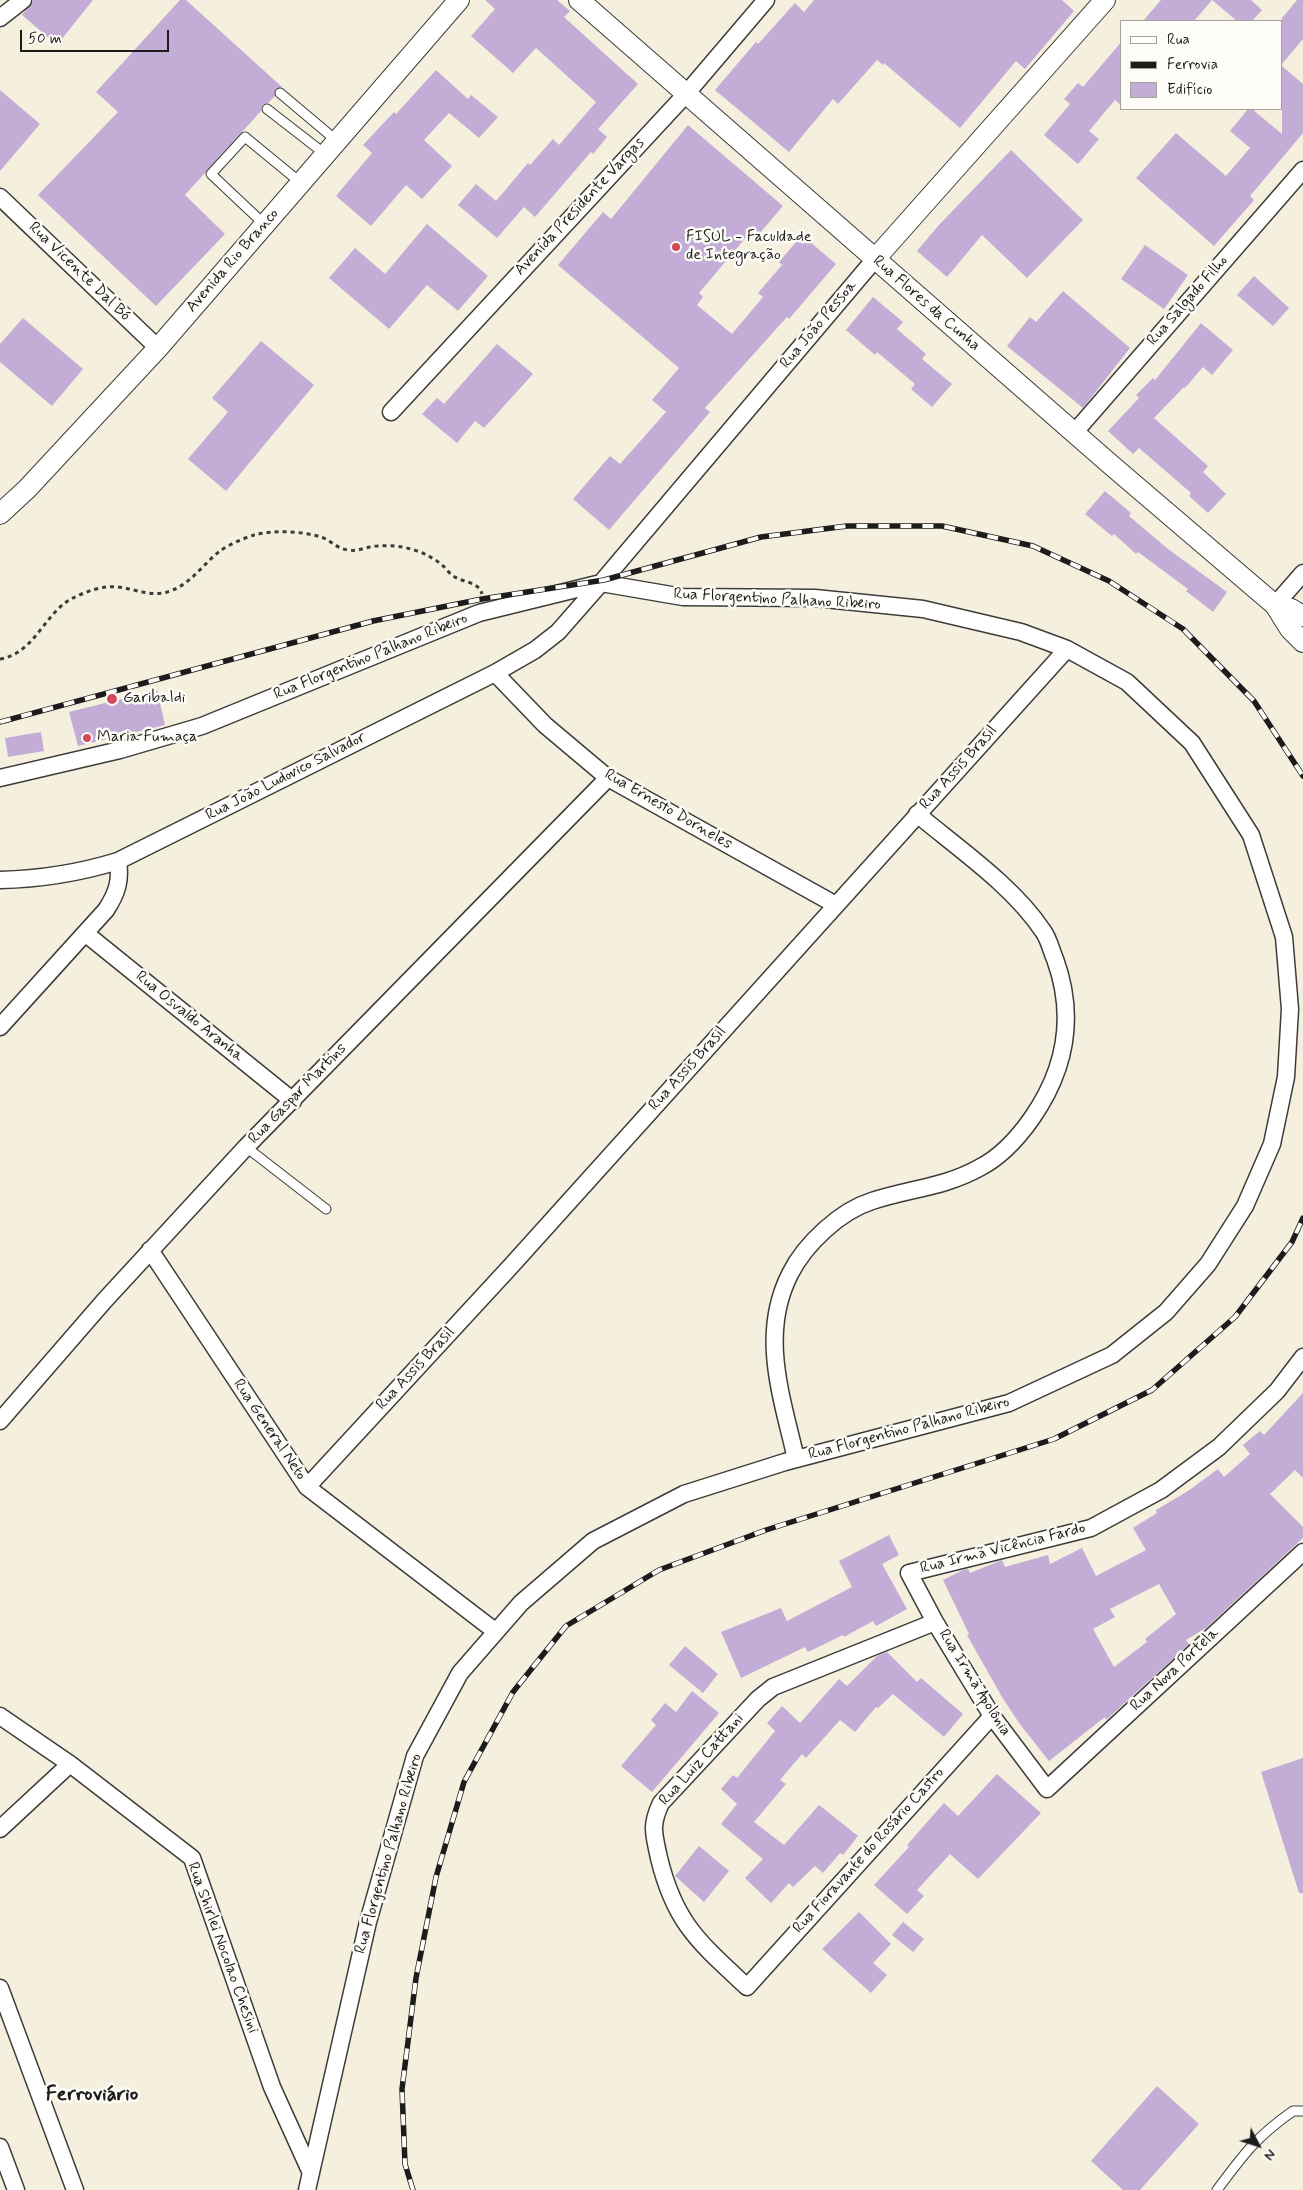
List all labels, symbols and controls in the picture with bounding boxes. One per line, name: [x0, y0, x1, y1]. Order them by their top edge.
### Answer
scale bar: [22, 20, 171, 52]
legend: [1120, 20, 1283, 110]
text: 50 m: [28, 29, 62, 49]
text: Rua: [1167, 30, 1190, 50]
text: Ferrovia: [1167, 55, 1218, 75]
text: Edifício: [1167, 80, 1212, 100]
street label: Avenida Presidente Vargas: [511, 134, 649, 280]
street label: Avenida Rio Branco: [183, 205, 283, 317]
street label: Rua Vicente Dal Bó: [24, 218, 134, 326]
place label: FISUL - Faculdade de Integração: [686, 228, 812, 266]
marker: FISUL - Faculdade de Integração: [670, 241, 682, 253]
street label: Rua Flores da Cunha: [868, 252, 984, 356]
street label: Rua Salgado Filho: [1144, 252, 1232, 350]
street label: Rua João Pessoa: [777, 277, 861, 373]
street label: Rua Florgentino Palhano Ribeiro: [673, 585, 881, 615]
street label: Rua Florgentino Palhano Ribeiro: [271, 609, 471, 705]
place label: Garibaldi: [123, 689, 185, 709]
marker: Garibaldi: [105, 692, 119, 706]
street label: Rua Assis Brasil: [916, 722, 1002, 814]
place label: Maria Fumaça: [97, 728, 197, 748]
street label: Rua João Ludovico Salvador: [203, 728, 369, 826]
marker: Maria Fumaça: [81, 732, 93, 744]
street label: Rua Ernesto Dorneles: [601, 766, 735, 854]
street label: Rua Osvaldo Aranha: [131, 968, 247, 1066]
street label: Rua Assis Brasil: [645, 1023, 731, 1115]
street label: Rua Gaspar Martins: [245, 1039, 351, 1149]
street label: Rua Assis Brasil: [373, 1323, 459, 1415]
street label: Rua General Neto: [228, 1376, 310, 1484]
street label: Rua Florgentino Palhano Ribeiro: [806, 1393, 1012, 1465]
street label: Rua Irmã Vicência Fardo: [918, 1519, 1088, 1579]
street label: Rua Nova Portela: [1127, 1624, 1223, 1716]
street label: Rua Irmã Apolônia: [933, 1626, 1015, 1740]
street label: Rua Luiz Cattani: [656, 1710, 748, 1810]
street label: Rua Florgentino Palhano Ribeiro: [351, 1752, 427, 1956]
street label: Rua Fioravante do Rosário Castro: [789, 1764, 949, 1938]
street label: Rua Shirlei Nocolao Chesini: [182, 1860, 262, 2036]
district label: Ferroviário: [46, 2083, 138, 2109]
north arrow: [1233, 2120, 1283, 2170]
text: N: [1260, 2145, 1279, 2164]

